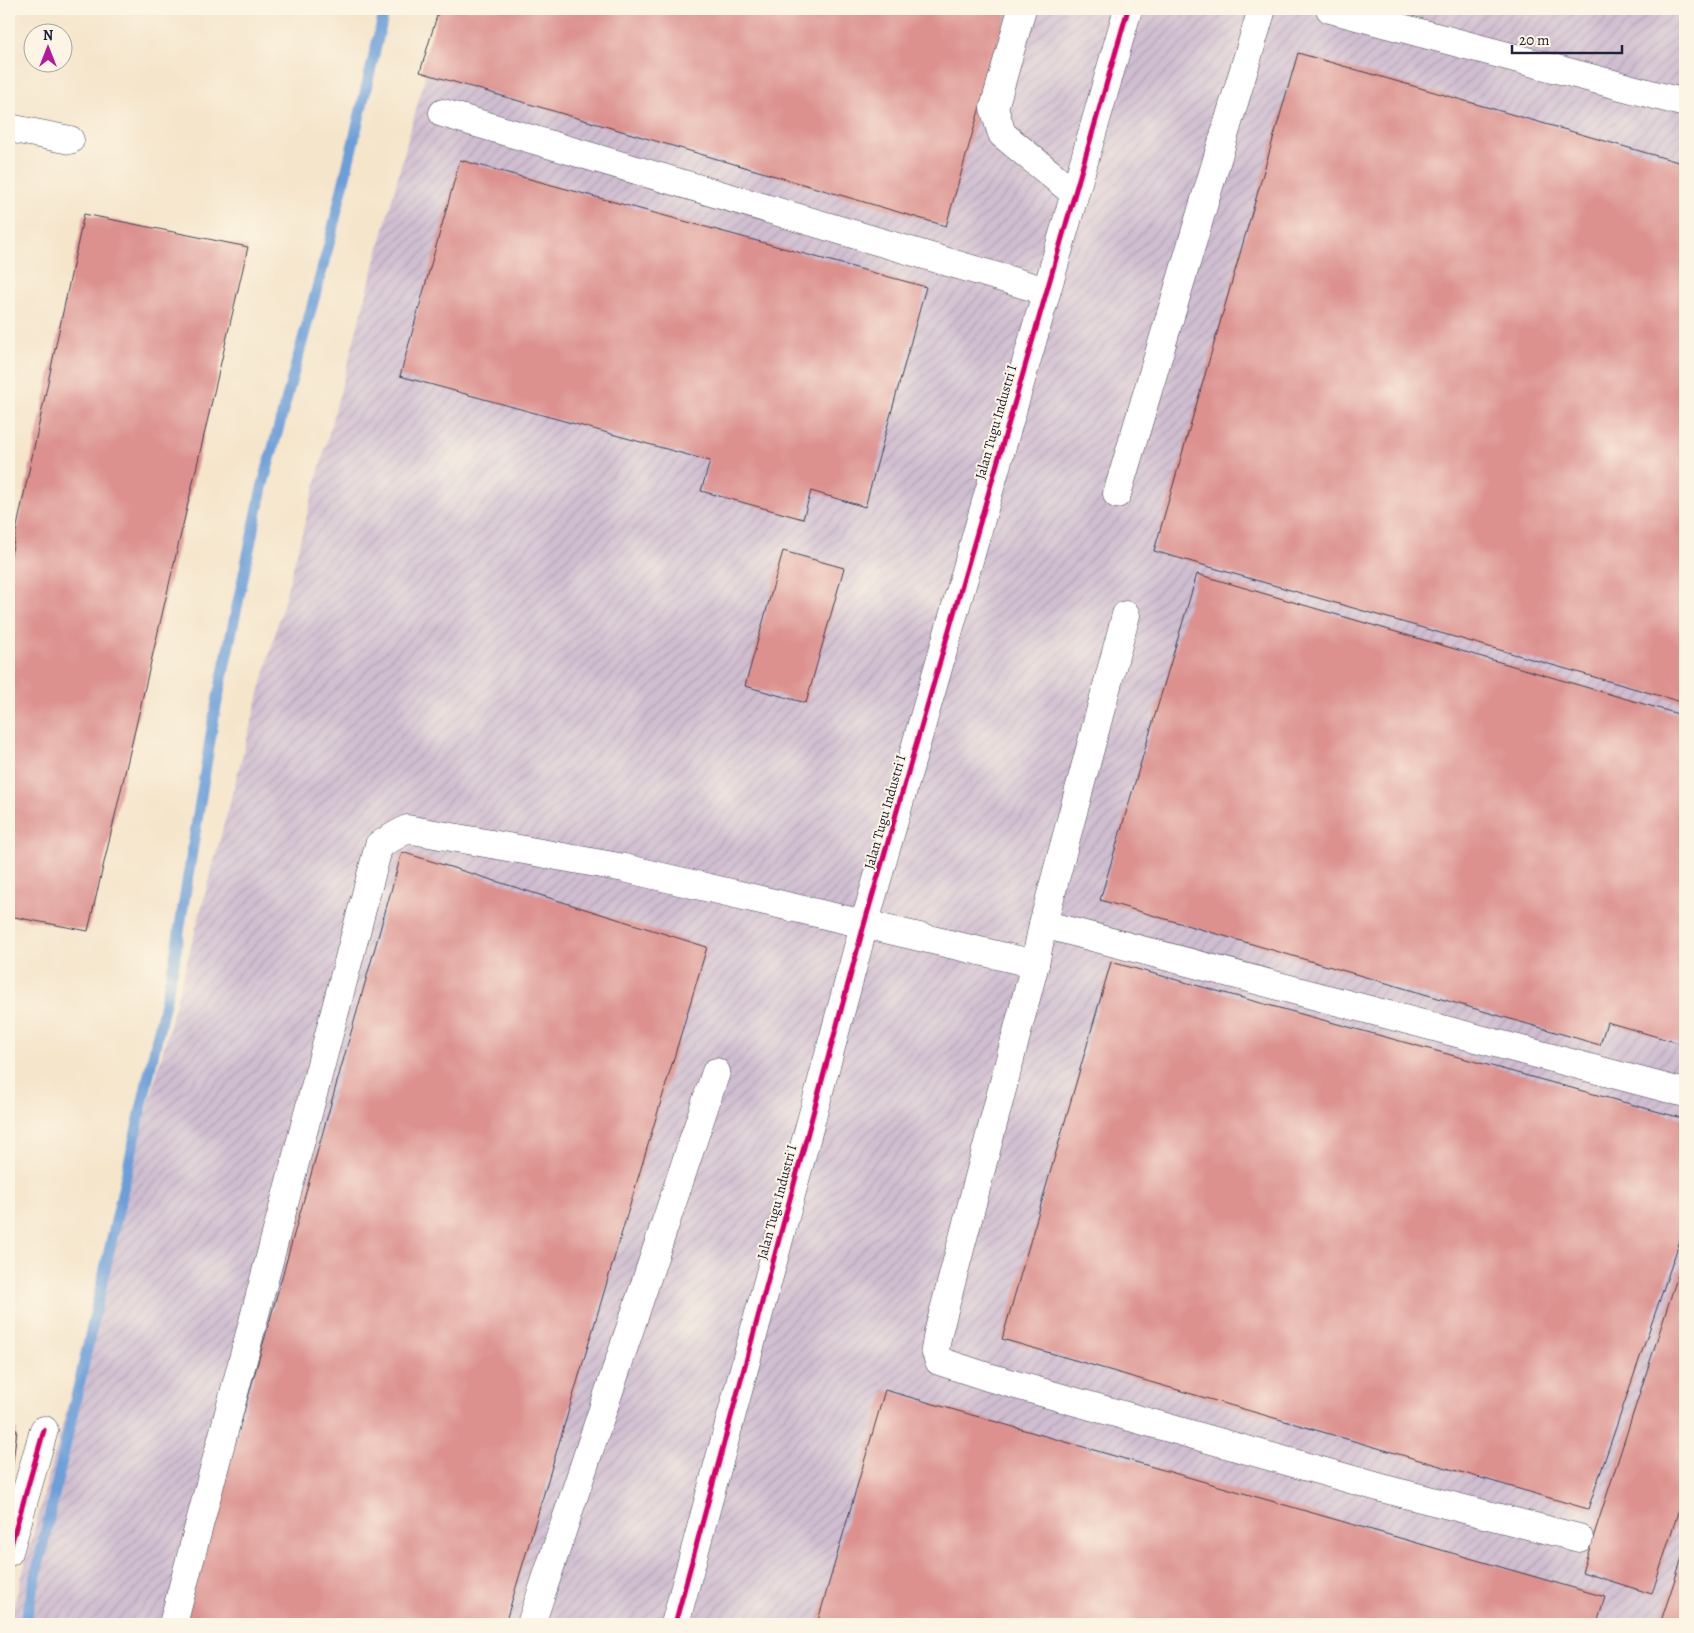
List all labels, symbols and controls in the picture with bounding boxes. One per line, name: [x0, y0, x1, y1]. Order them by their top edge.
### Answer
north arrow: [22, 22, 72, 72]
scale bar: [1512, 22, 1622, 54]
text: N: [43, 26, 53, 45]
text: 20 m: [1519, 30, 1550, 50]
street label: Jalan Tugu Industri I: [971, 363, 1021, 481]
street label: Jalan Tugu Industri I: [860, 753, 910, 871]
street label: Jalan Tugu Industri I: [753, 1142, 801, 1262]

